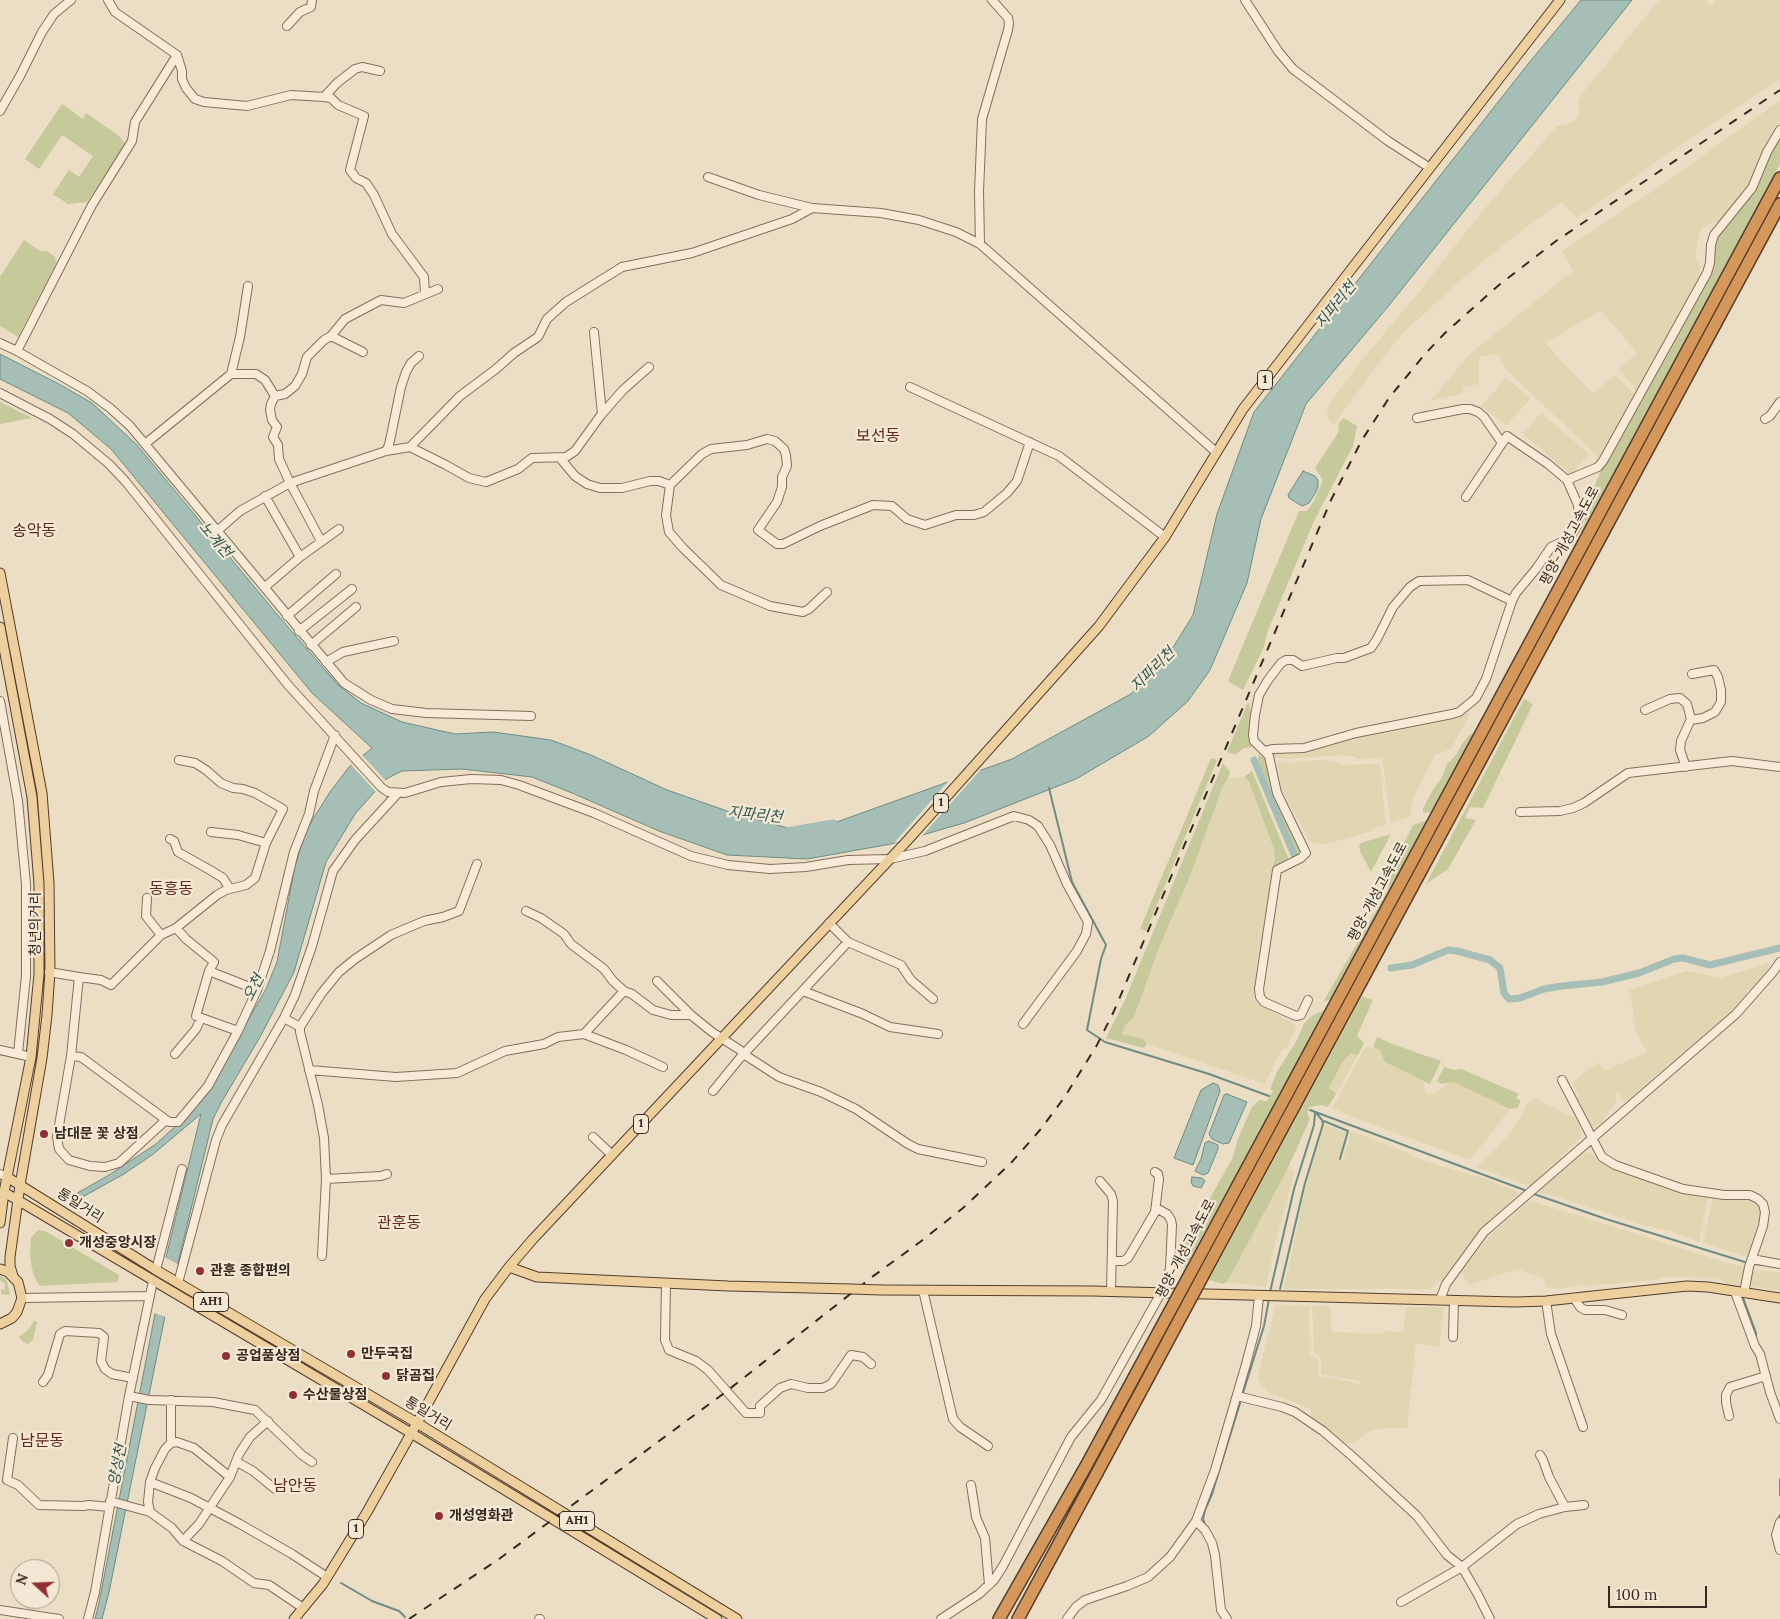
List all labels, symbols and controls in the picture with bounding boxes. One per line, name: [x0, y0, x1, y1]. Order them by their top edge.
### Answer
water label: 지파리천: [1312, 278, 1360, 332]
road number: 1: [1258, 370, 1272, 390]
district label: 보선동: [856, 426, 900, 446]
street label: 평양-개성고속도로: [1537, 484, 1603, 588]
water label: 노계천: [195, 518, 235, 562]
district label: 송악동: [12, 521, 56, 541]
water label: 지파리천: [1127, 644, 1179, 696]
road number: 1: [934, 794, 948, 812]
water label: 지파리천: [727, 803, 783, 827]
street label: 평양-개성고속도로: [1345, 840, 1411, 944]
district label: 동흥동: [149, 879, 193, 899]
street label: 청년의거리: [28, 892, 44, 956]
water label: 오천: [240, 972, 268, 1004]
road number: 1: [634, 1114, 648, 1134]
place label: 남대문 꽃 상점: [54, 1126, 139, 1142]
marker: 남대문 꽃 상점: [38, 1128, 50, 1140]
street label: 통일거리: [54, 1185, 106, 1227]
street label: 평양-개성고속도로: [1153, 1197, 1219, 1301]
district label: 관훈동: [377, 1213, 421, 1233]
place label: 개성중앙시장: [79, 1235, 156, 1251]
marker: 개성중앙시장: [63, 1237, 75, 1249]
place label: 관훈 종합편의: [210, 1263, 291, 1279]
marker: 관훈 종합편의: [194, 1265, 206, 1277]
road number: AH1: [194, 1292, 228, 1311]
place label: 만두국집: [361, 1346, 413, 1362]
place label: 공업품상점: [236, 1348, 300, 1364]
marker: 만두국집: [345, 1348, 357, 1360]
marker: 공업품상점: [220, 1350, 232, 1362]
place label: 닭곰집: [396, 1368, 435, 1384]
marker: 닭곰집: [380, 1370, 392, 1382]
place label: 수산물상점: [303, 1387, 367, 1403]
marker: 수산물상점: [287, 1389, 299, 1401]
street label: 통일거리: [402, 1394, 454, 1434]
district label: 남문동: [20, 1431, 64, 1451]
water label: 양성천: [105, 1443, 131, 1487]
district label: 남안동: [273, 1476, 317, 1496]
place label: 개성영화관: [449, 1508, 513, 1524]
marker: 개성영화관: [433, 1510, 445, 1522]
road number: AH1: [560, 1512, 594, 1530]
road number: 1: [348, 1520, 364, 1538]
north arrow: [10, 1559, 60, 1609]
text: N: [12, 1571, 32, 1587]
scale bar: [1610, 1576, 1709, 1608]
text: 100 m: [1616, 1585, 1657, 1604]

